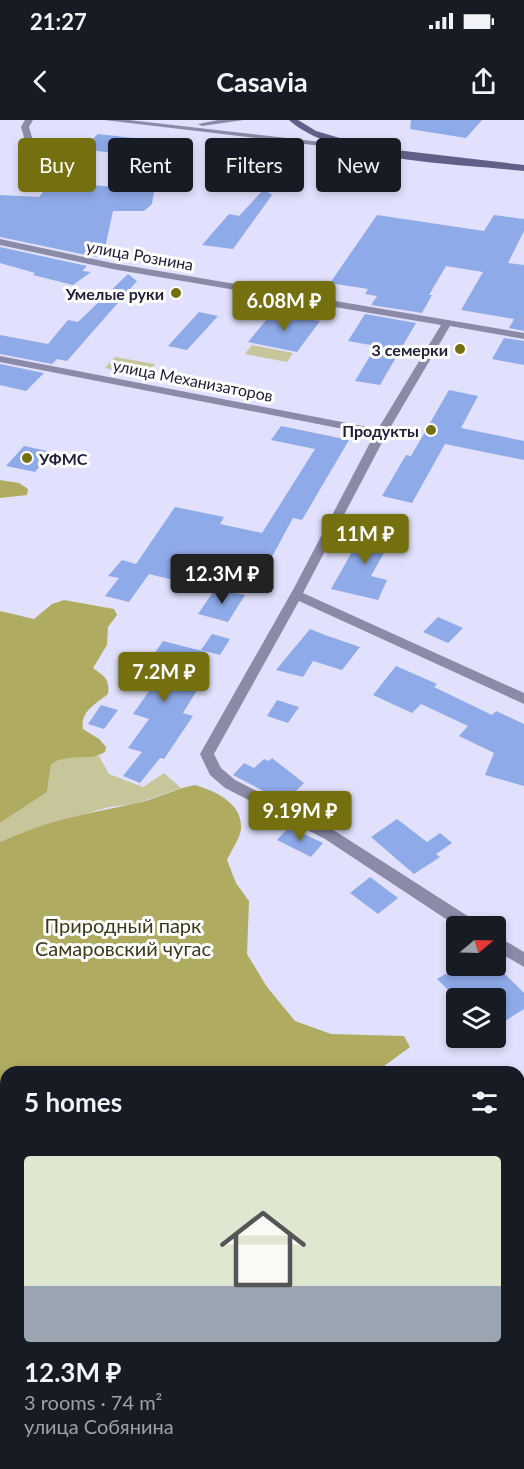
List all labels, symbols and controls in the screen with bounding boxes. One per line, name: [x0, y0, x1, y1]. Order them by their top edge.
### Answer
text: 21:27: [30, 8, 87, 35]
icon: back: [24, 65, 57, 98]
text: Casavia: [216, 65, 308, 98]
icon: share: [467, 65, 500, 98]
chip: Buy: [18, 138, 96, 192]
chip: Rent: [108, 138, 193, 192]
chip: Filters: [205, 138, 304, 192]
chip: New: [316, 138, 401, 192]
street label: улица Рознина: [85, 236, 195, 274]
pin: 6.08M ₽: [229, 281, 339, 332]
place label: Умелые руки: [65, 284, 164, 303]
marker: Умелые руки: [169, 286, 183, 300]
text: 6.08M ₽: [247, 288, 321, 312]
place label: 3 семерки: [372, 340, 448, 359]
marker: 3 семерки: [453, 342, 467, 356]
street label: улица Механизаторов: [111, 355, 275, 405]
place label: Продукты: [342, 421, 419, 440]
marker: Продукты: [424, 423, 438, 437]
place label: УФМС: [38, 449, 88, 468]
marker: УФМС: [20, 451, 34, 465]
pin: 11M ₽: [323, 514, 407, 565]
text: 11M ₽: [336, 521, 394, 545]
pin: 12.3M ₽: [167, 554, 277, 605]
text: 12.3M ₽: [185, 561, 259, 585]
pin: 7.2M ₽: [115, 652, 213, 703]
text: 7.2M ₽: [132, 659, 196, 683]
pin: 9.19M ₽: [245, 791, 355, 842]
text: 9.19M ₽: [263, 798, 337, 822]
park label: Природный парк Самаровский чугас: [35, 913, 211, 960]
north arrow: [446, 916, 506, 976]
map controls: [446, 916, 506, 1048]
button: layers: [446, 988, 506, 1048]
text: 5 homes: [24, 1086, 122, 1118]
icon: filters: [468, 1086, 501, 1119]
icon: home: [209, 1195, 317, 1303]
text: 12.3M ₽: [24, 1356, 121, 1388]
text: 3 rooms · 74 m²: [24, 1390, 162, 1414]
text: улица Собянина: [24, 1414, 174, 1438]

